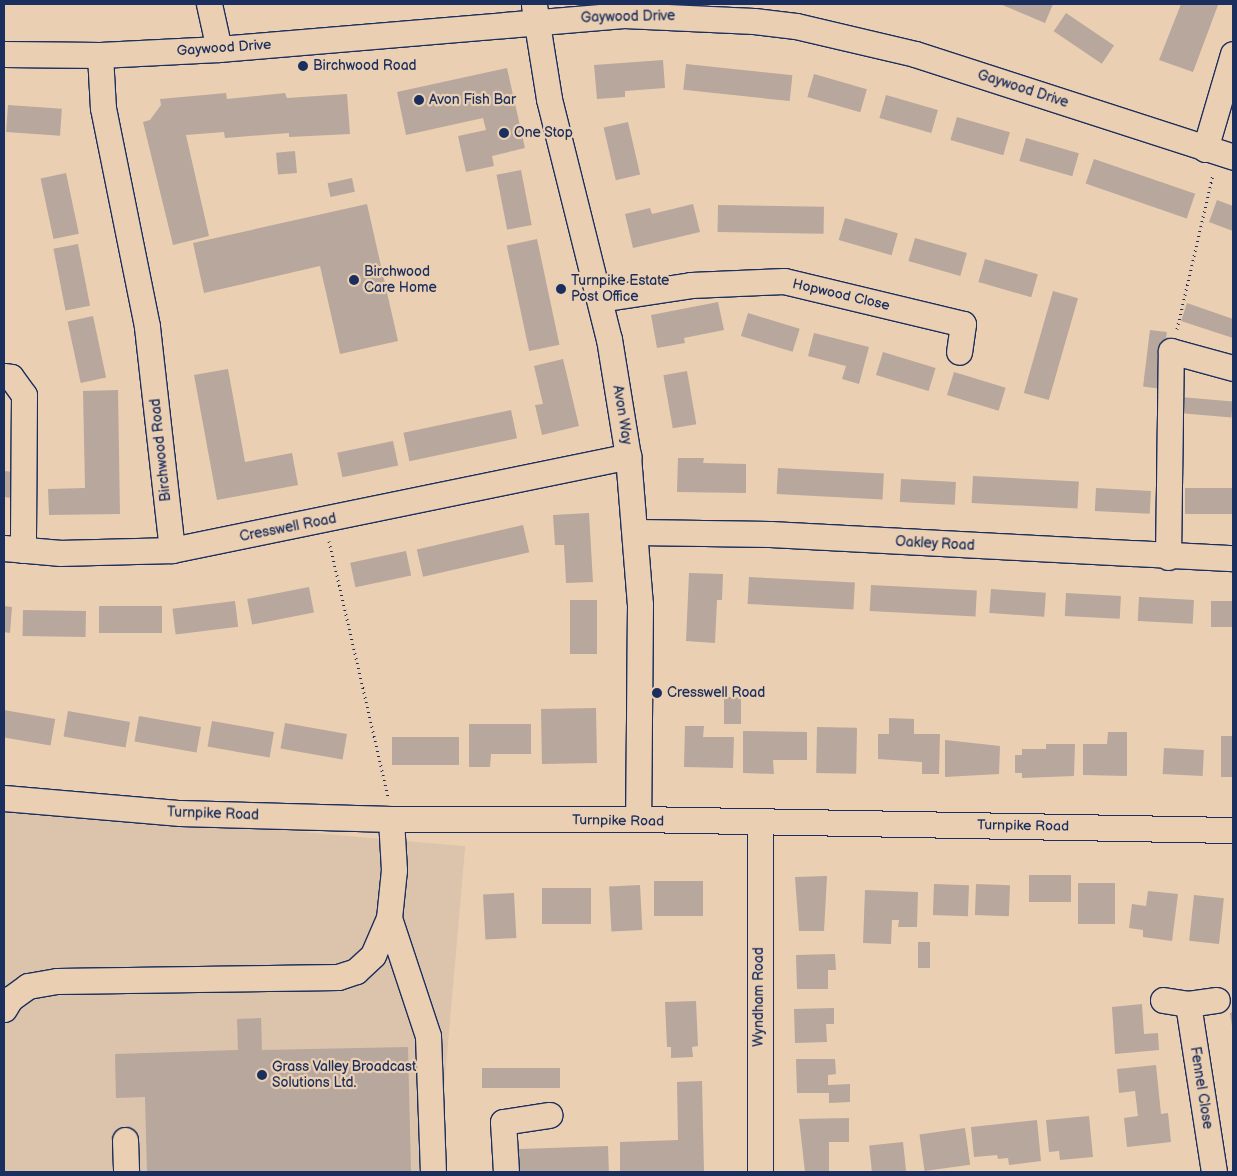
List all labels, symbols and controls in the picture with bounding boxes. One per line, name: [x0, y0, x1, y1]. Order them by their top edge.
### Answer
street label: Gaywood Drive: [581, 8, 675, 26]
street label: Gaywood Drive: [176, 36, 272, 60]
place label: Birchwood Road: [313, 58, 417, 74]
marker: Birchwood Road: [297, 60, 309, 72]
street label: Gaywood Drive: [975, 66, 1071, 112]
place label: Avon Fish Bar: [429, 92, 516, 108]
marker: Avon Fish Bar: [413, 94, 425, 106]
place label: One Stop: [514, 125, 573, 141]
marker: One Stop: [498, 127, 510, 139]
place label: Birchwood Care Home: [364, 264, 437, 296]
place label: Turnpike Estate Post Office: [571, 273, 669, 306]
marker: Birchwood Care Home: [348, 274, 360, 286]
street label: Hopwood Close: [791, 276, 891, 314]
marker: Turnpike Estate Post Office: [555, 283, 567, 295]
street label: Avon Way: [609, 384, 635, 446]
street label: Birchwood Road: [147, 398, 175, 502]
street label: Cresswell Road: [238, 510, 338, 546]
street label: Oakley Road: [894, 534, 976, 554]
place label: Cresswell Road: [667, 685, 765, 701]
marker: Cresswell Road: [651, 687, 663, 699]
street label: Turnpike Road: [167, 804, 259, 824]
street label: Turnpike Road: [572, 812, 664, 830]
street label: Turnpike Road: [977, 817, 1069, 835]
street label: Wyndham Road: [751, 947, 767, 1047]
street label: Fennel Close: [1186, 1046, 1216, 1130]
place label: Grass Valley Broadcast Solutions Ltd.: [272, 1059, 418, 1092]
marker: Grass Valley Broadcast Solutions Ltd.: [256, 1069, 268, 1081]

